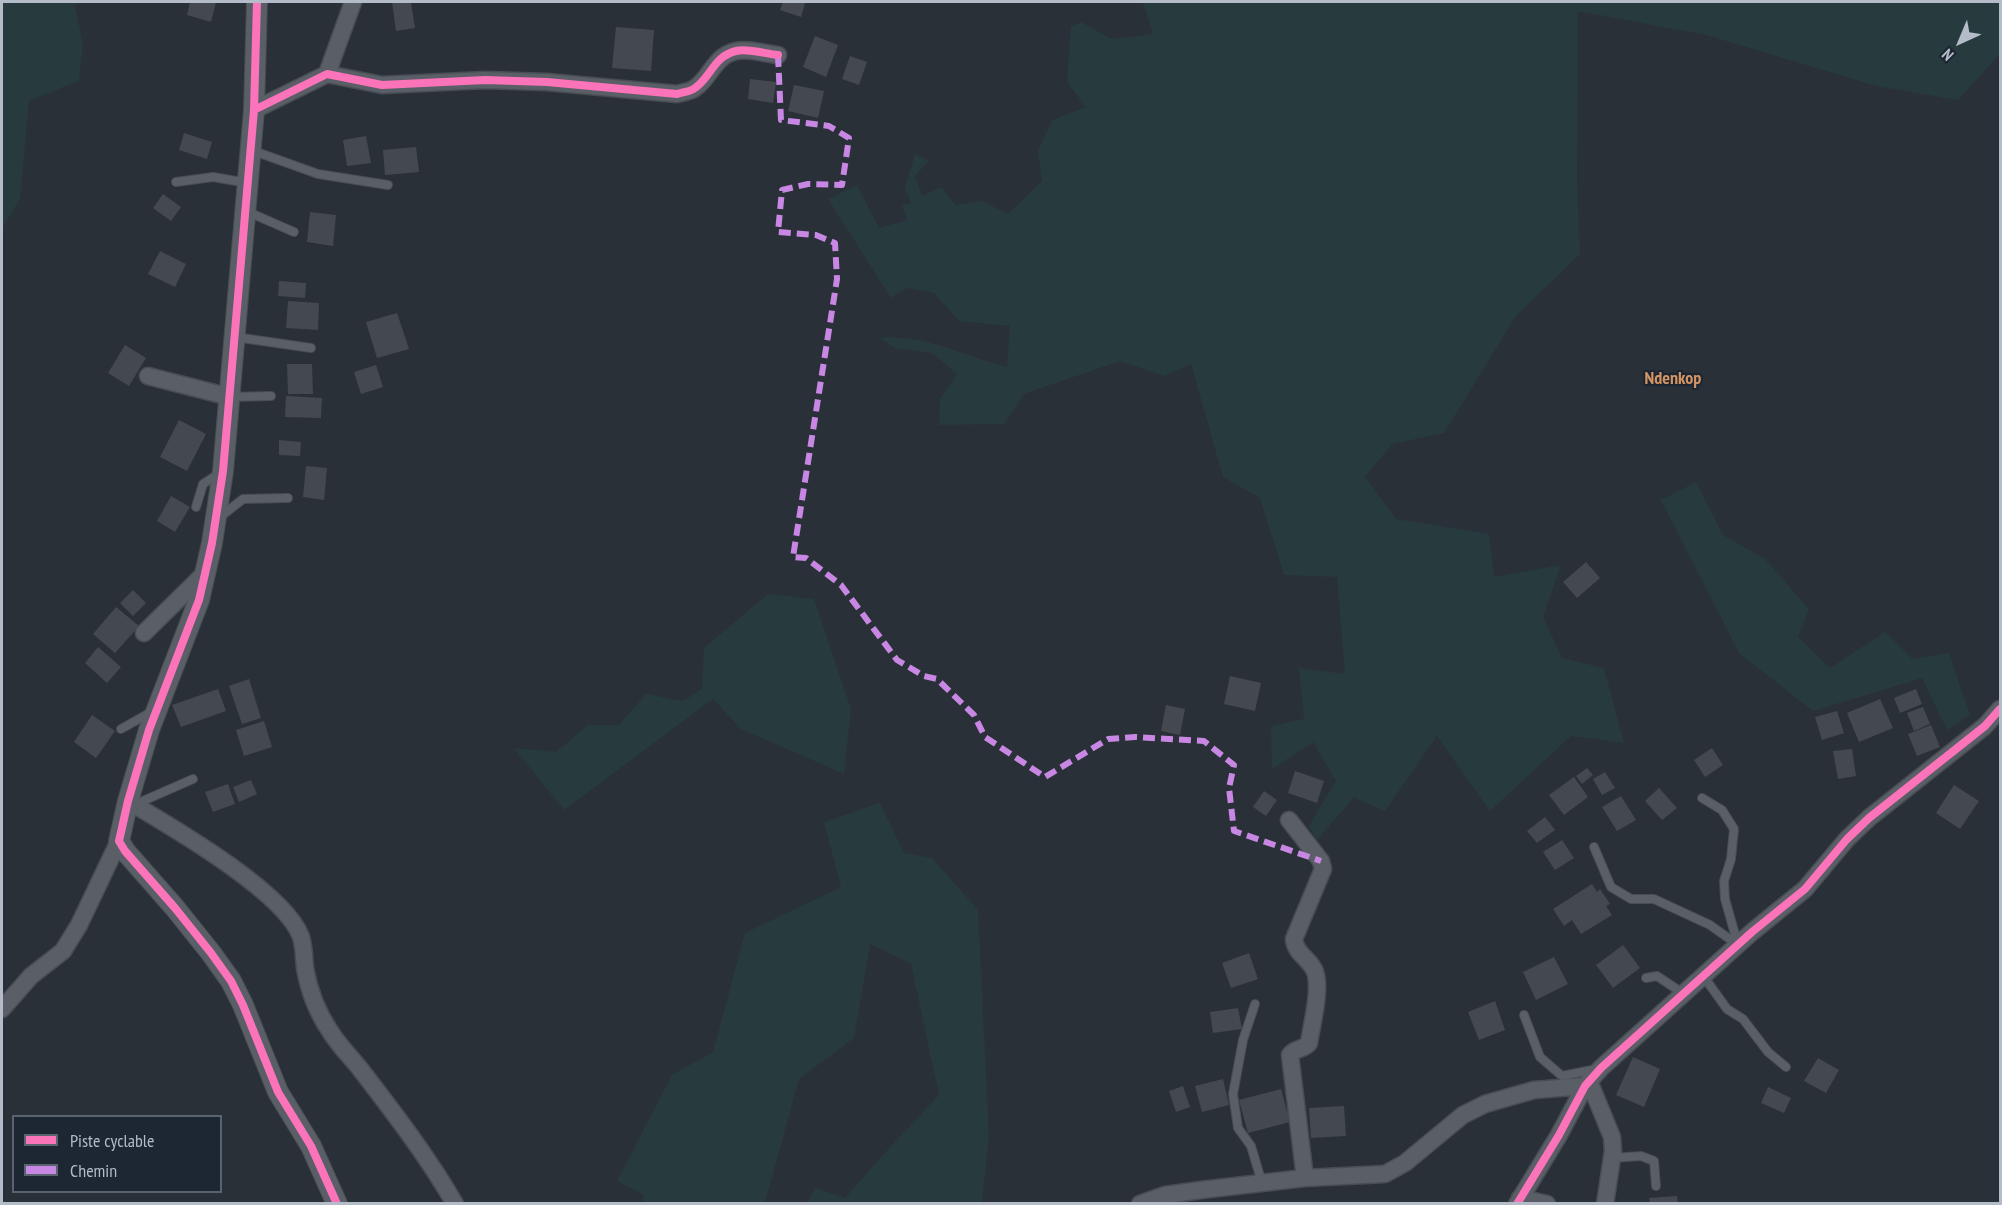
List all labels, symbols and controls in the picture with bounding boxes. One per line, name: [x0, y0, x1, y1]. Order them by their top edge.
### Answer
north arrow: [1930, 12, 1990, 72]
text: N: [1937, 45, 1958, 65]
district label: Ndenkop: [1645, 368, 1701, 390]
legend: [12, 1115, 222, 1193]
text: Piste cyclable: [70, 1129, 154, 1152]
text: Chemin: [70, 1159, 117, 1182]

